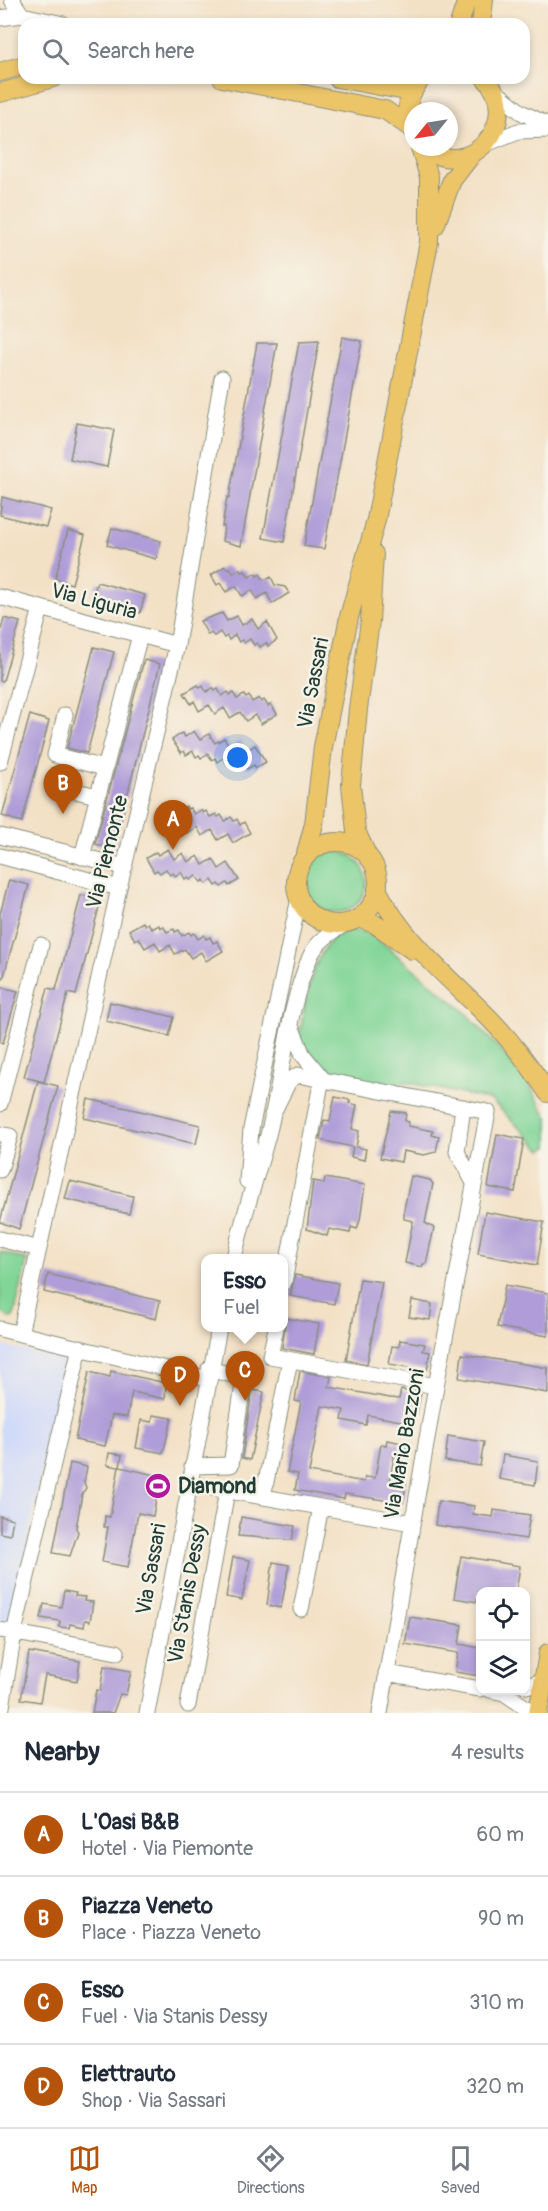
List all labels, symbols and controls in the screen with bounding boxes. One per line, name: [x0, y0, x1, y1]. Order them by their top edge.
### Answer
search box: [18, 18, 530, 84]
icon: search: [39, 35, 72, 68]
text: Search here: [87, 37, 194, 65]
north arrow: [404, 102, 458, 156]
street label: Via Liguria: [48, 577, 140, 626]
street label: Via Sassari: [291, 635, 336, 731]
your location: [223, 743, 252, 772]
pin: B: [44, 764, 82, 814]
street label: Via Piemonte: [80, 792, 135, 912]
pin: A: [154, 800, 192, 850]
popup: [201, 1254, 288, 1332]
text: Esso: [223, 1267, 266, 1295]
text: Fuel: [223, 1295, 260, 1320]
pin: C: [226, 1352, 264, 1401]
pin: D: [160, 1356, 200, 1406]
street label: Via Mario Bazzoni: [378, 1366, 431, 1522]
sports icon: Diamond: [143, 1471, 173, 1501]
place label: Diamond: [178, 1473, 257, 1500]
street label: Via Sassari: [130, 1521, 173, 1617]
street label: Via Stanis Dessy: [162, 1522, 213, 1666]
map controls: [476, 1587, 530, 1695]
button: locate: [476, 1587, 530, 1641]
button: layers: [476, 1641, 530, 1695]
text: Nearby: [24, 1736, 100, 1768]
text: 4 results: [451, 1740, 524, 1765]
text: L'Oasi B&B: [81, 1808, 179, 1836]
text: A: [37, 1822, 50, 1847]
text: 60 m: [477, 1822, 524, 1847]
text: Hotel · Via Piemonte: [81, 1836, 253, 1861]
text: Piazza Veneto: [81, 1892, 213, 1920]
text: B: [38, 1906, 49, 1931]
text: 90 m: [478, 1906, 524, 1931]
text: Place · Piazza Veneto: [81, 1920, 261, 1945]
text: Esso: [81, 1976, 124, 2004]
text: C: [37, 1990, 50, 2015]
text: 310 m: [469, 1990, 524, 2015]
text: Fuel · Via Stanis Dessy: [81, 2004, 267, 2029]
text: Elettrauto: [81, 2060, 176, 2088]
text: D: [37, 2074, 50, 2099]
text: 320 m: [466, 2074, 524, 2099]
text: Shop · Via Sassari: [81, 2088, 226, 2113]
tab: Map: [68, 2142, 101, 2198]
tab: Directions: [237, 2142, 305, 2198]
tab: Saved: [440, 2142, 480, 2198]

